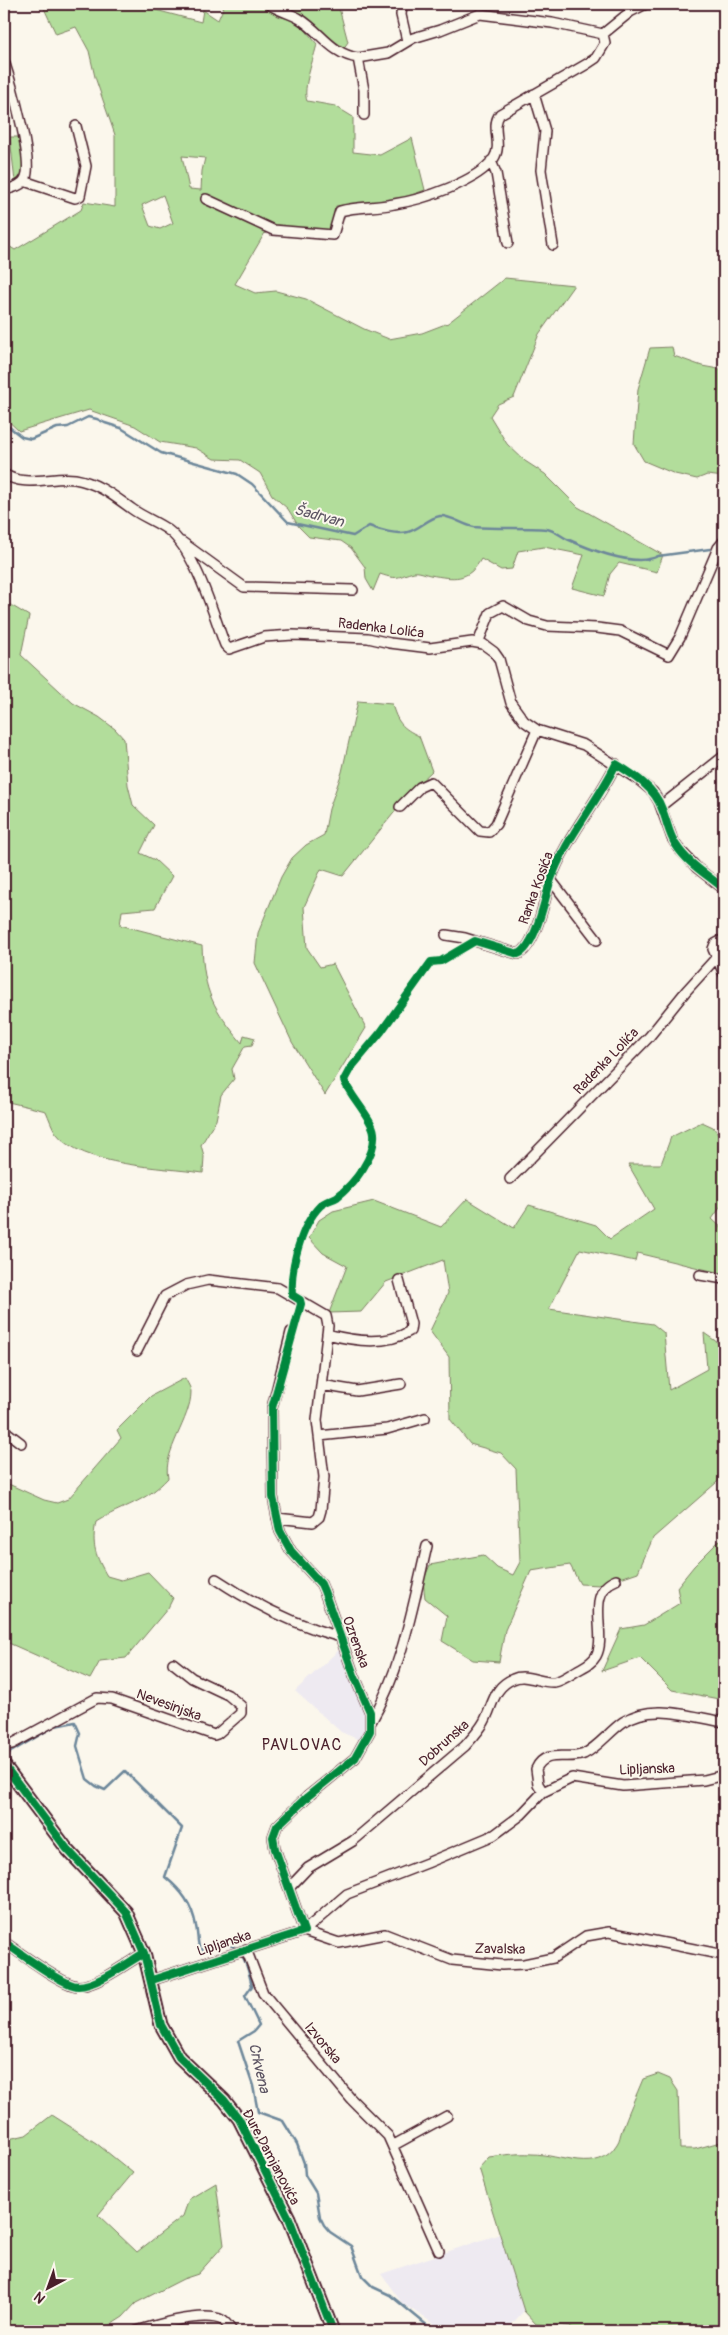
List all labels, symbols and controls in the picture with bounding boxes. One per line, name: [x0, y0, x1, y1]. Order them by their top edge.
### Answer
water label: Šadrvan: [292, 499, 347, 532]
street label: Radenka Lolića: [337, 614, 425, 642]
street label: Ranka Kosića: [515, 849, 557, 927]
street label: Radenka Lolića: [570, 1024, 642, 1098]
street label: Ozrenska: [339, 1614, 373, 1670]
street label: Nevesinjska: [134, 1685, 204, 1725]
street label: Dobrunska: [415, 1716, 473, 1770]
district label: PAVLOVAC: [262, 1735, 342, 1755]
street label: Lipljanska: [619, 1760, 675, 1778]
street label: Lipljanska: [195, 1926, 253, 1960]
street label: Zavalska: [474, 1940, 526, 1958]
street label: Izvorska: [301, 2019, 345, 2067]
water label: Crkvena: [244, 2041, 274, 2096]
street label: Đure Damjanovića: [239, 2106, 303, 2208]
north arrow: [22, 2262, 72, 2312]
text: N: [31, 2288, 49, 2307]

